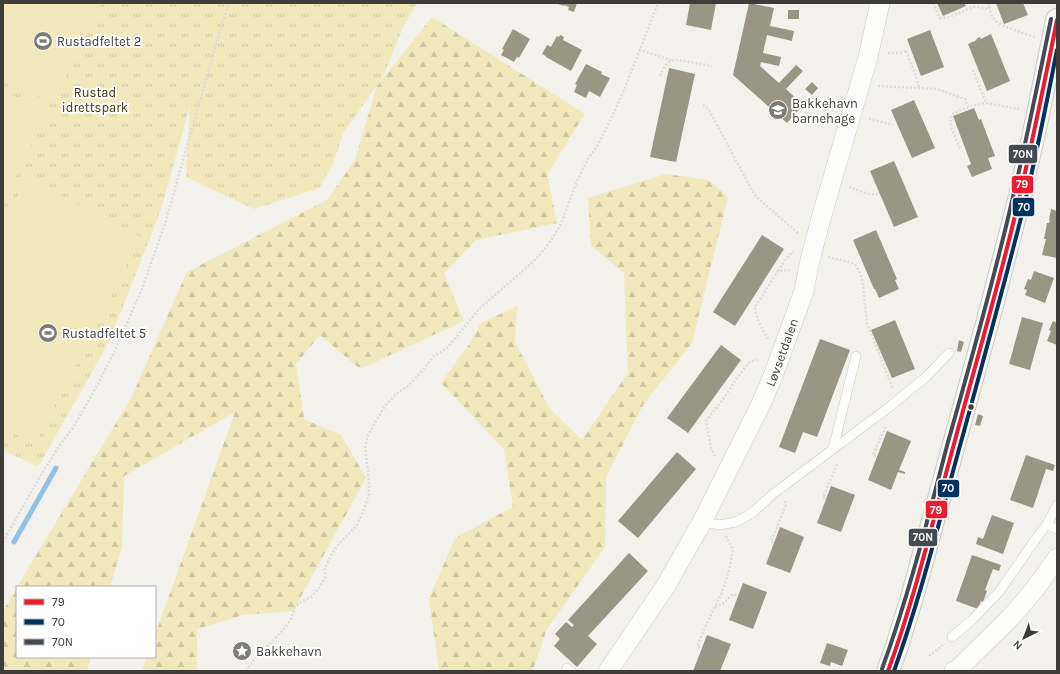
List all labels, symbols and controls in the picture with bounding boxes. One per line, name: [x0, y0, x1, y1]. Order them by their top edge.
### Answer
sports icon: Rustadfeltet 2: [32, 30, 54, 52]
place label: Rustadfeltet 2: [57, 34, 141, 49]
park label: Rustad idrettspark: [62, 85, 128, 115]
place label: Bakkehavn barnehage: [792, 96, 858, 126]
school or university icon: Bakkehavn barnehage: [767, 99, 789, 121]
line badge: 70N: [1008, 144, 1038, 164]
text: 70N: [1013, 148, 1033, 161]
line badge: 79: [1011, 175, 1034, 194]
text: 79: [1016, 178, 1028, 191]
line badge: 70: [1012, 197, 1035, 217]
text: 70: [1018, 201, 1030, 214]
street label: Løvsetdalen: [763, 316, 801, 389]
sports icon: Rustadfeltet 5: [37, 322, 59, 344]
place label: Rustadfeltet 5: [62, 326, 146, 341]
unlabelled marker: [966, 402, 976, 412]
line badge: 70: [937, 479, 960, 498]
text: 70: [942, 482, 954, 495]
line badge: 79: [925, 500, 948, 519]
text: 79: [930, 504, 942, 517]
line badge: 70N: [908, 528, 938, 547]
text: 70N: [913, 531, 933, 544]
legend: [16, 586, 156, 658]
text: 79: [52, 595, 65, 609]
text: 70: [52, 615, 65, 629]
north arrow: [1004, 618, 1044, 658]
text: 70N: [52, 635, 73, 649]
text: N: [1010, 638, 1025, 653]
place icon: Bakkehavn: [231, 640, 253, 662]
place label: Bakkehavn: [256, 644, 322, 659]

